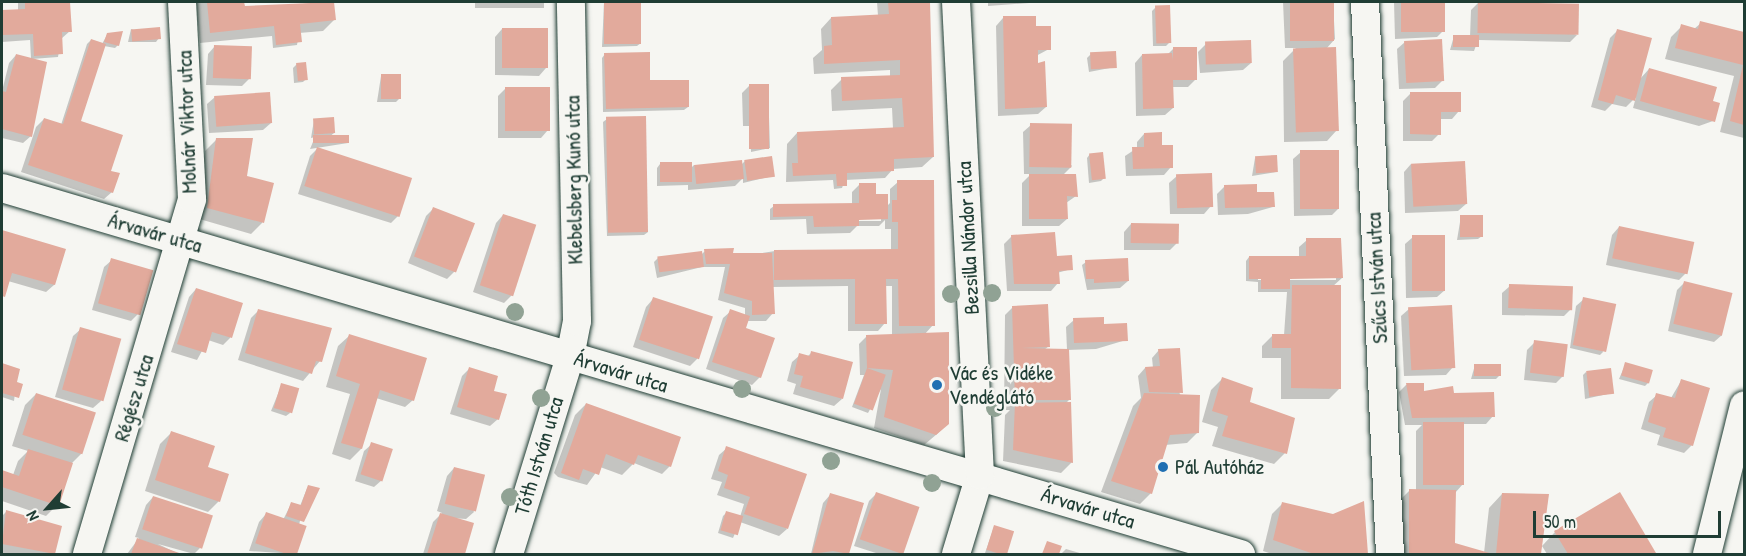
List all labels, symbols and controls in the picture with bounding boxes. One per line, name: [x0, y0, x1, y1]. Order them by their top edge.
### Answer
street label: Molnár Viktor utca: [172, 50, 202, 194]
street label: Klebelsberg Kunó utca: [560, 95, 588, 265]
street label: Bezsilla Nándor utca: [951, 161, 985, 315]
street label: Árvavár utca: [105, 208, 205, 258]
street label: Szűcs István utca: [1361, 212, 1393, 344]
street label: Árvavár utca: [571, 346, 671, 398]
street label: Régész utca: [109, 352, 159, 444]
place label: Vác és Vidéke Vendéglátó: [949, 360, 1053, 410]
marker: Vác és Vidéke Vendéglátó: [930, 378, 944, 392]
street label: Tóth István utca: [509, 394, 569, 518]
place label: Pál Autóház: [1175, 454, 1264, 480]
marker: Pál Autóház: [1156, 460, 1170, 474]
north arrow: [18, 478, 78, 538]
street label: Árvavár utca: [1038, 482, 1138, 534]
scale bar: [1536, 499, 1724, 537]
text: N: [20, 507, 44, 525]
text: 50 m: [1544, 509, 1576, 534]

